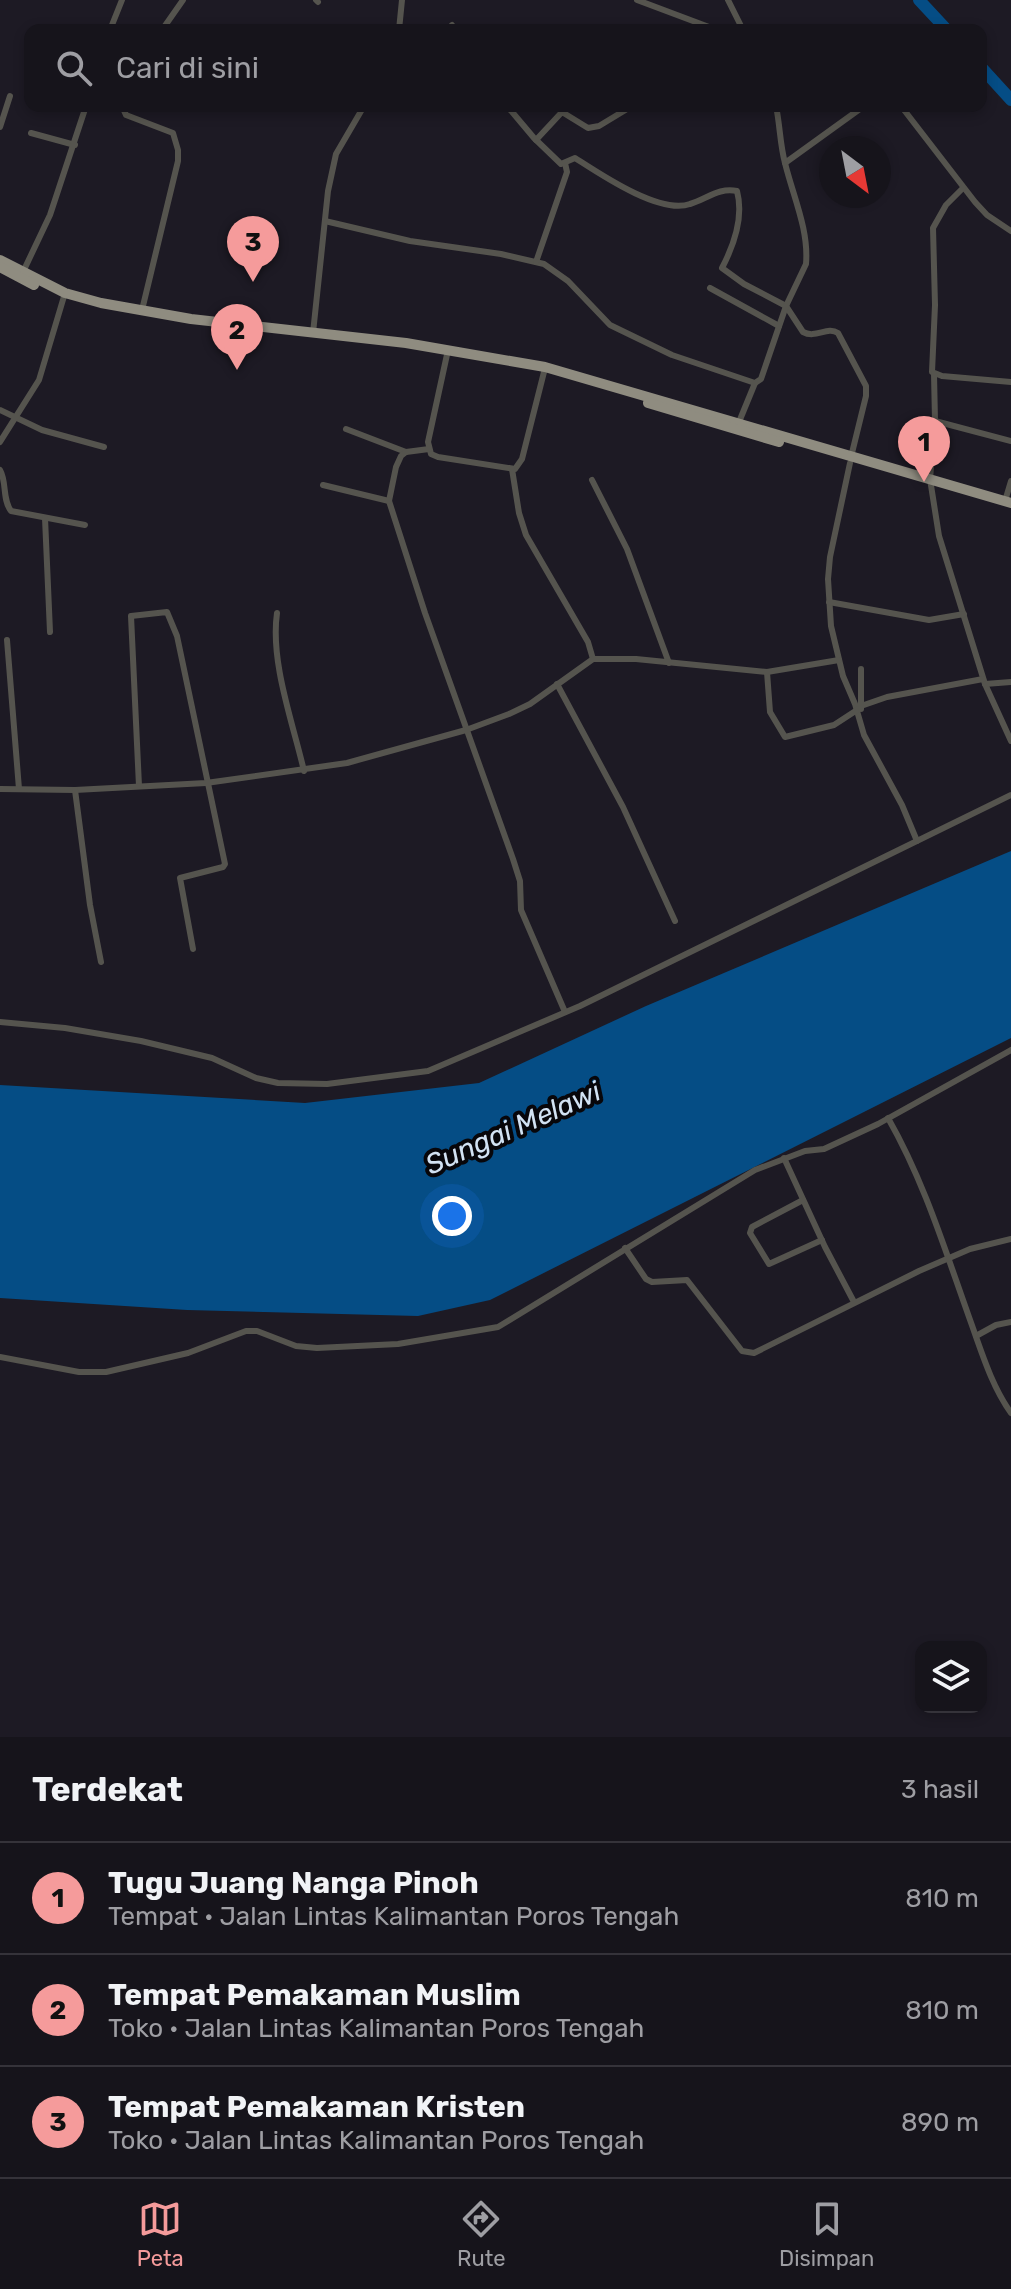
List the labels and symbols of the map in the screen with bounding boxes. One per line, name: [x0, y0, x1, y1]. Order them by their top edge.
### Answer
north arrow: [819, 136, 891, 208]
pin: 3: [227, 216, 279, 282]
pin: 2: [211, 304, 263, 370]
pin: 1: [898, 416, 950, 482]
water label: Sungai Melawi: [420, 1074, 607, 1181]
your location: [432, 1196, 472, 1236]

